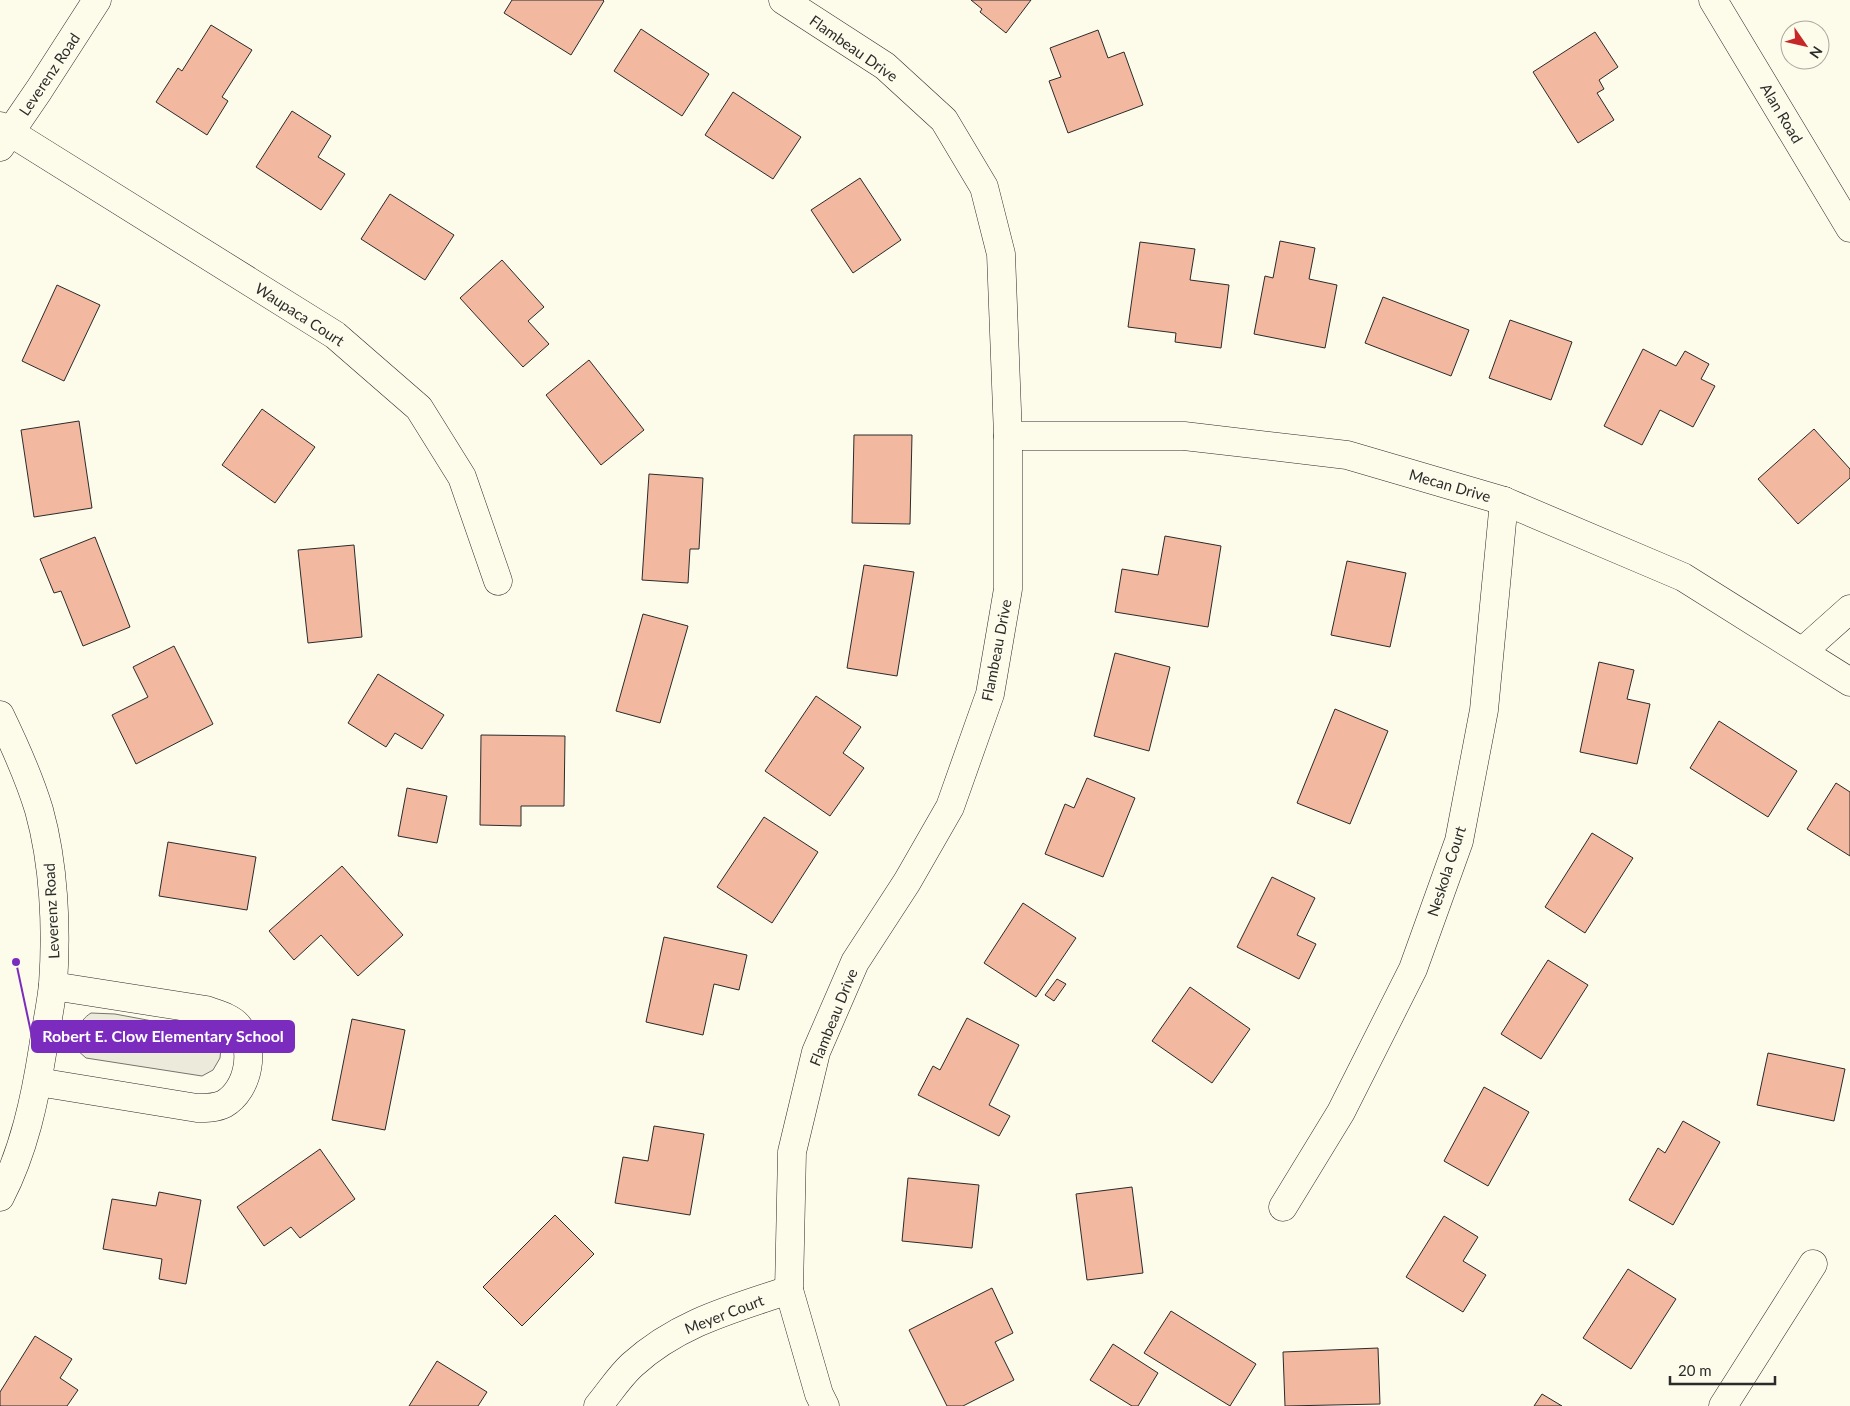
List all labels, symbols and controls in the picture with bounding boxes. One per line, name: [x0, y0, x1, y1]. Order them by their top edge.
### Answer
street label: Flambeau Drive: [806, 11, 902, 85]
north arrow: [1780, 20, 1830, 70]
street label: Leverenz Road: [15, 29, 83, 119]
text: N: [1806, 43, 1826, 62]
street label: Alan Road: [1757, 80, 1807, 146]
street label: Waupaca Court: [252, 279, 348, 350]
street label: Mecan Drive: [1407, 465, 1493, 505]
street label: Flambeau Drive: [977, 597, 1015, 702]
street label: Neskola Court: [1423, 823, 1469, 918]
street label: Leverenz Road: [40, 863, 62, 959]
street label: Flambeau Drive: [805, 966, 861, 1068]
callout: Robert E. Clow Elementary School: [32, 1021, 294, 1052]
text: Robert E. Clow Elementary School: [42, 1026, 284, 1045]
street label: Meyer Court: [682, 1290, 767, 1337]
scale bar: [1670, 1354, 1775, 1386]
text: 20 m: [1678, 1361, 1712, 1379]

